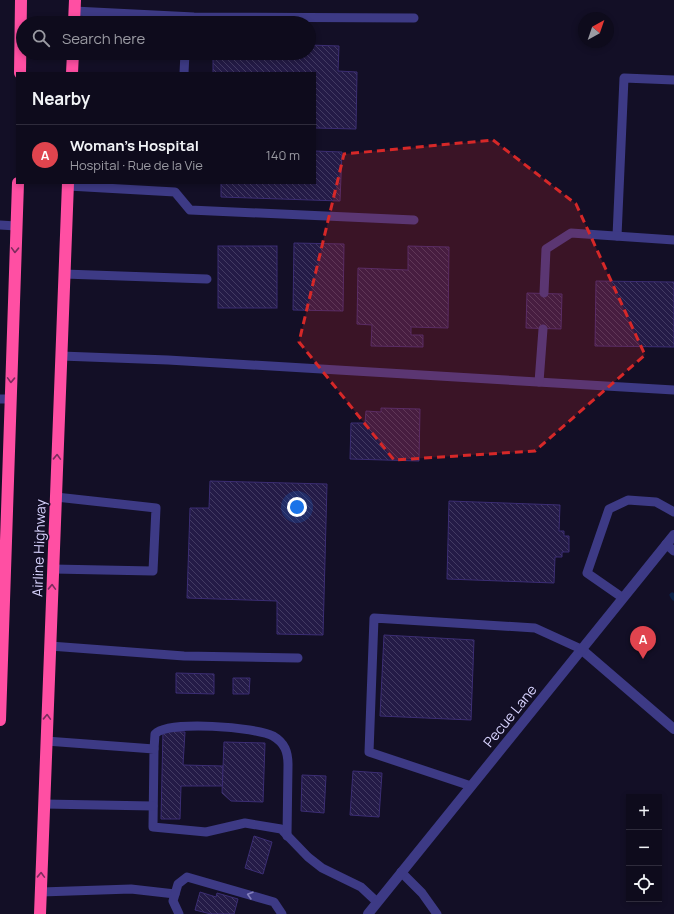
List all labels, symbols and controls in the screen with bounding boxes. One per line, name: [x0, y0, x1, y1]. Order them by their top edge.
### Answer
north arrow: [578, 12, 614, 48]
search box: [16, 16, 316, 60]
icon: search: [30, 27, 52, 49]
text: Search here: [62, 28, 145, 49]
text: Nearby: [32, 87, 90, 110]
text: Woman's Hospital: [70, 135, 199, 156]
text: A: [41, 146, 49, 164]
text: 140 m: [266, 146, 300, 164]
text: Hospital · Rue de la Vie: [70, 156, 203, 174]
one-way arrow: [11, 247, 20, 253]
one-way arrow: [7, 377, 15, 383]
one-way arrow: [53, 454, 62, 460]
your location: [287, 497, 307, 517]
street label: Airline Highway: [27, 498, 50, 597]
one-way arrow: [48, 584, 57, 590]
pin: A: [630, 626, 656, 659]
street label: Pecue Lane: [479, 681, 541, 751]
one-way arrow: [43, 714, 52, 720]
map controls: [626, 794, 662, 902]
button: +: [626, 794, 662, 830]
button: −: [626, 830, 662, 866]
button: locate: [626, 866, 662, 902]
one-way arrow: [37, 872, 46, 878]
one-way arrow: [247, 891, 254, 900]

